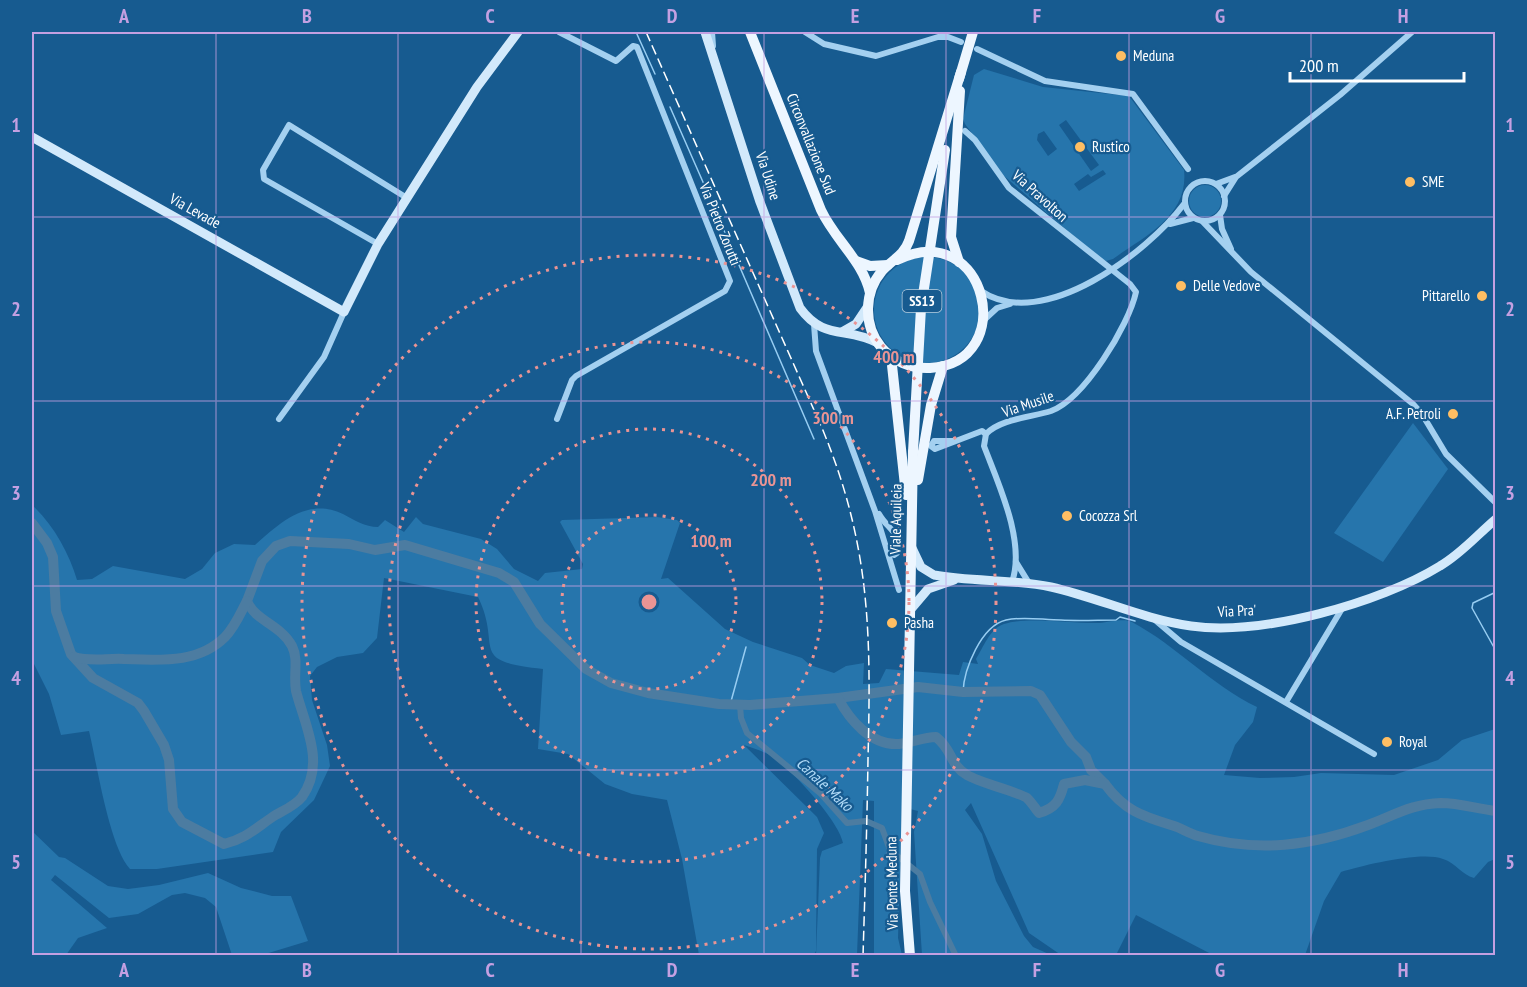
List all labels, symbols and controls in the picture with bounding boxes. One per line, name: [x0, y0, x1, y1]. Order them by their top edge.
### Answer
text: A: [118, 3, 130, 29]
text: B: [302, 3, 312, 29]
text: C: [485, 3, 495, 29]
text: D: [667, 3, 678, 29]
text: E: [851, 3, 859, 29]
text: F: [1033, 3, 1041, 29]
text: G: [1215, 3, 1225, 29]
text: H: [1398, 3, 1408, 29]
scale bar: [1290, 45, 1464, 83]
place label: Meduna: [1133, 46, 1174, 65]
marker: Meduna: [1114, 49, 1128, 63]
text: 200 m: [1299, 54, 1339, 77]
street label: Circonvallazione Sud: [782, 90, 840, 197]
text: 1: [11, 112, 21, 138]
text: 1: [1505, 112, 1515, 138]
place label: Rustico: [1092, 137, 1130, 156]
marker: Rustico: [1073, 140, 1087, 154]
street label: Via Udine: [751, 148, 785, 202]
street label: Via Pravolton: [1008, 165, 1072, 226]
place label: SME: [1422, 172, 1444, 191]
marker: SME: [1403, 175, 1417, 189]
street label: Via Pietro Zorutti: [695, 179, 746, 268]
street label: Via Levade: [166, 188, 224, 232]
place label: Delle Vedove: [1193, 276, 1260, 295]
marker: Delle Vedove: [1174, 279, 1188, 293]
place label: Pittarello: [1422, 286, 1470, 305]
marker: Pittarello: [1475, 289, 1489, 303]
road number: SS13: [902, 290, 942, 312]
text: 2: [11, 296, 21, 322]
text: 2: [1505, 296, 1515, 322]
text: 400 m: [873, 345, 915, 368]
street label: Via Musile: [999, 386, 1056, 422]
place label: A.F. Petroli: [1386, 404, 1441, 423]
text: 300 m: [812, 406, 854, 429]
marker: A.F. Petroli: [1446, 407, 1460, 421]
text: 200 m: [750, 468, 792, 491]
text: 3: [11, 480, 21, 506]
text: 3: [1505, 480, 1515, 506]
street label: Viale Aquileia: [885, 483, 906, 556]
place label: Cocozza Srl: [1079, 506, 1138, 525]
marker: Cocozza Srl: [1060, 509, 1074, 523]
text: 100 m: [690, 529, 732, 552]
centre of rings: [639, 592, 659, 612]
street label: Via Pra': [1216, 600, 1257, 621]
place label: Pasha: [904, 613, 934, 632]
marker: Pasha: [885, 616, 899, 630]
text: 4: [11, 665, 21, 691]
text: 4: [1505, 665, 1515, 691]
place label: Royal: [1399, 732, 1428, 751]
marker: Royal: [1380, 735, 1394, 749]
water label: Canale Mako: [792, 753, 858, 816]
street label: Via Ponte Meduna: [881, 836, 902, 931]
text: 5: [11, 849, 21, 875]
text: 5: [1505, 849, 1515, 875]
text: A: [118, 957, 130, 983]
text: B: [302, 957, 312, 983]
text: C: [485, 957, 495, 983]
text: D: [667, 957, 678, 983]
text: E: [851, 957, 859, 983]
text: F: [1033, 957, 1041, 983]
text: G: [1215, 957, 1225, 983]
text: H: [1398, 957, 1408, 983]

